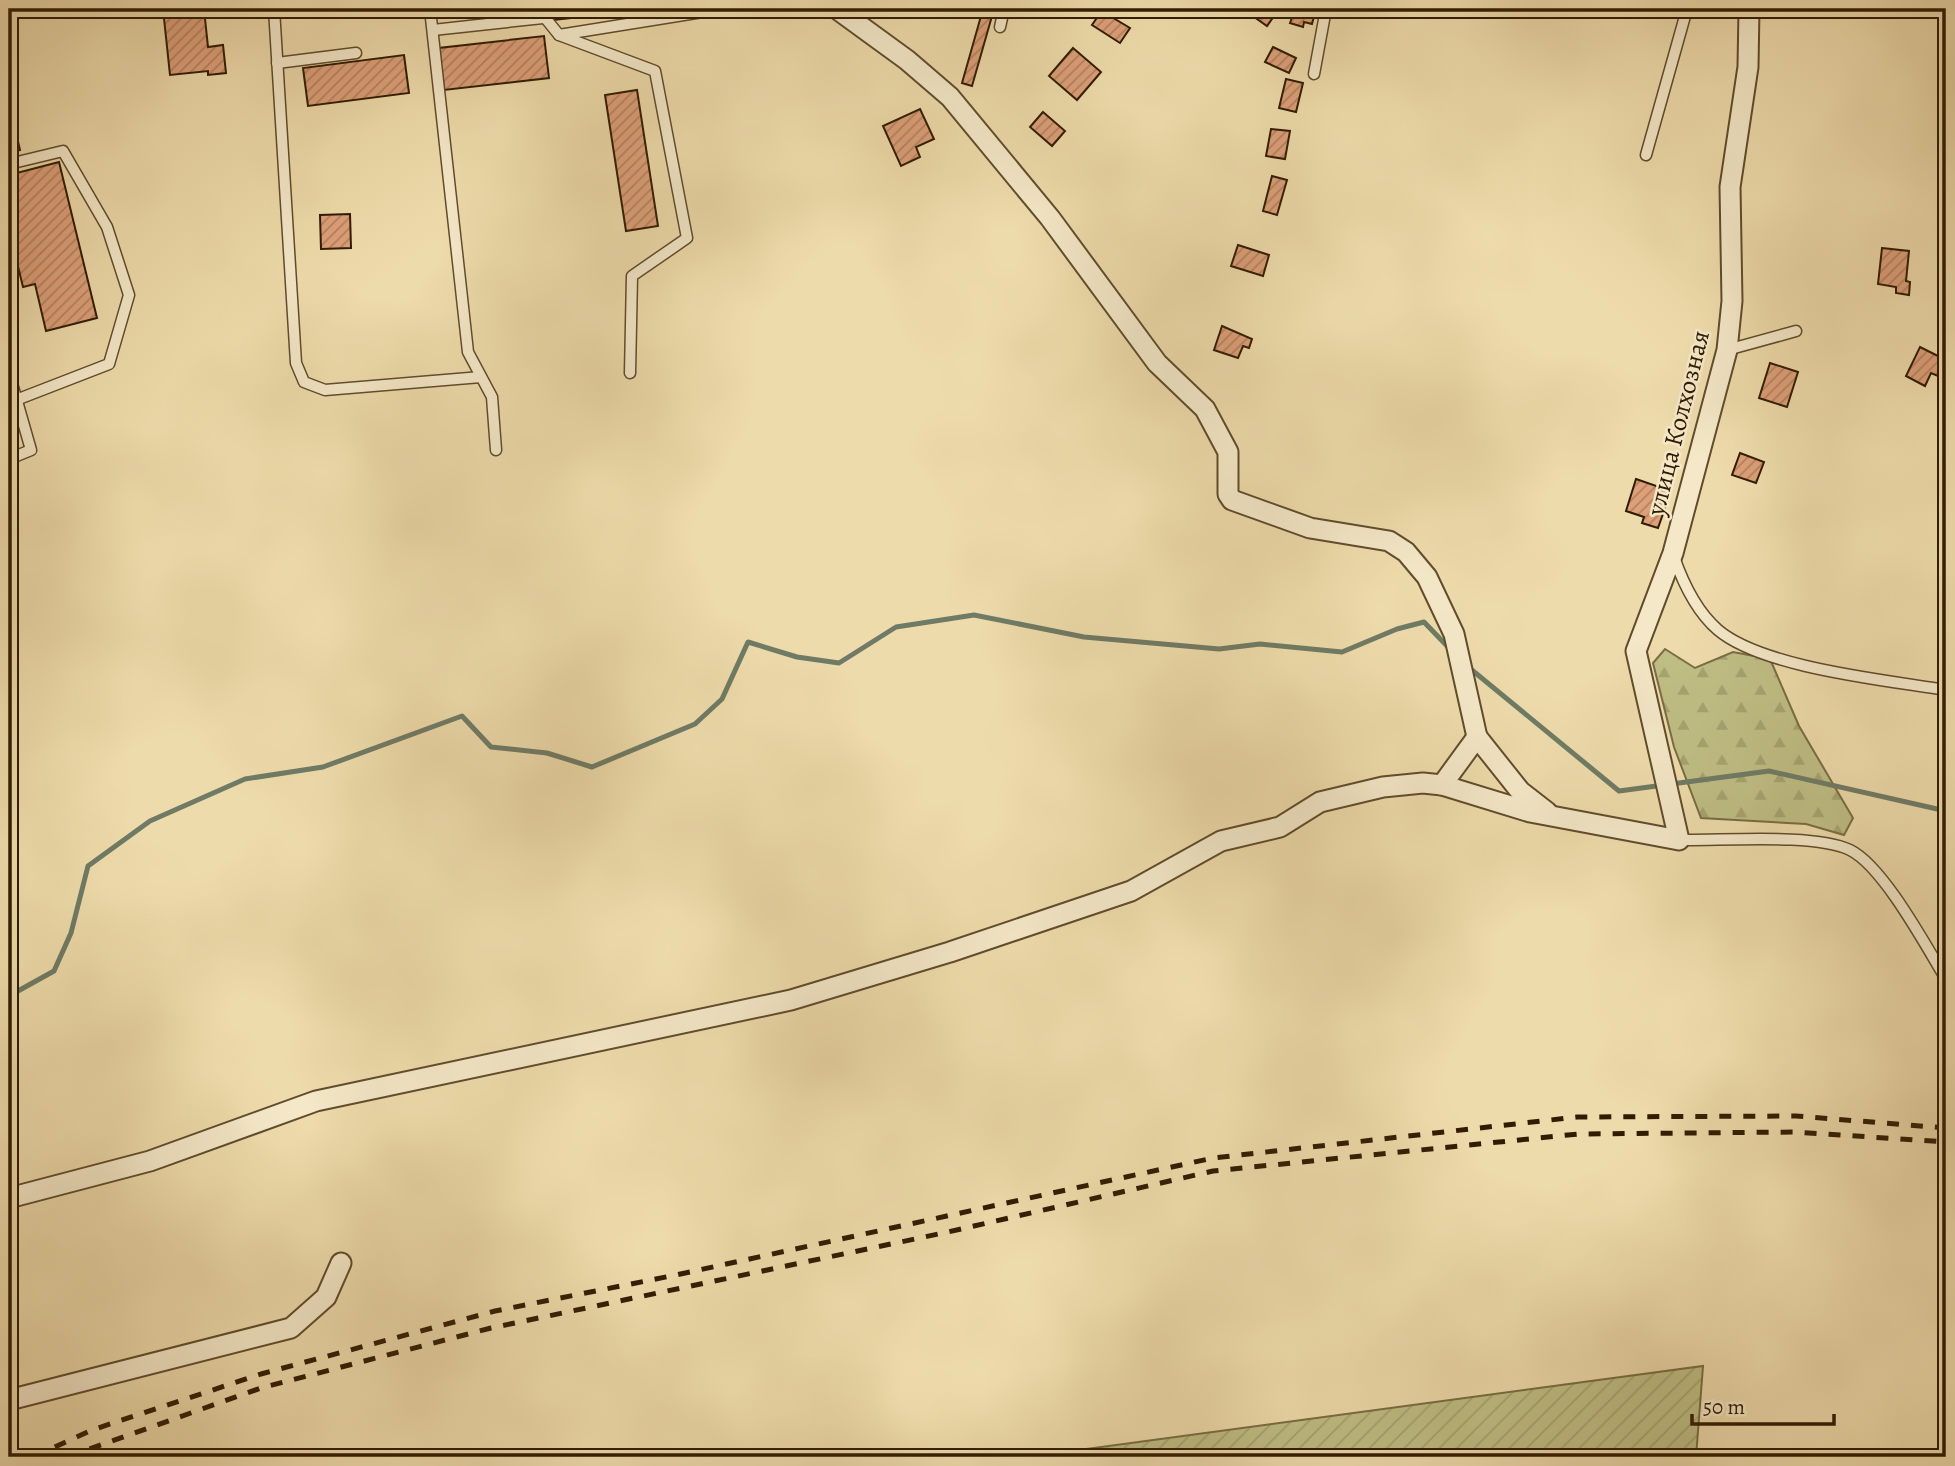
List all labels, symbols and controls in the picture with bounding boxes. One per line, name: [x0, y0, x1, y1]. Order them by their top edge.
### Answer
street label: улица Колхозная: [1638, 327, 1718, 520]
scale bar: [1692, 1382, 1834, 1426]
text: 50 m: [1703, 1393, 1745, 1421]

